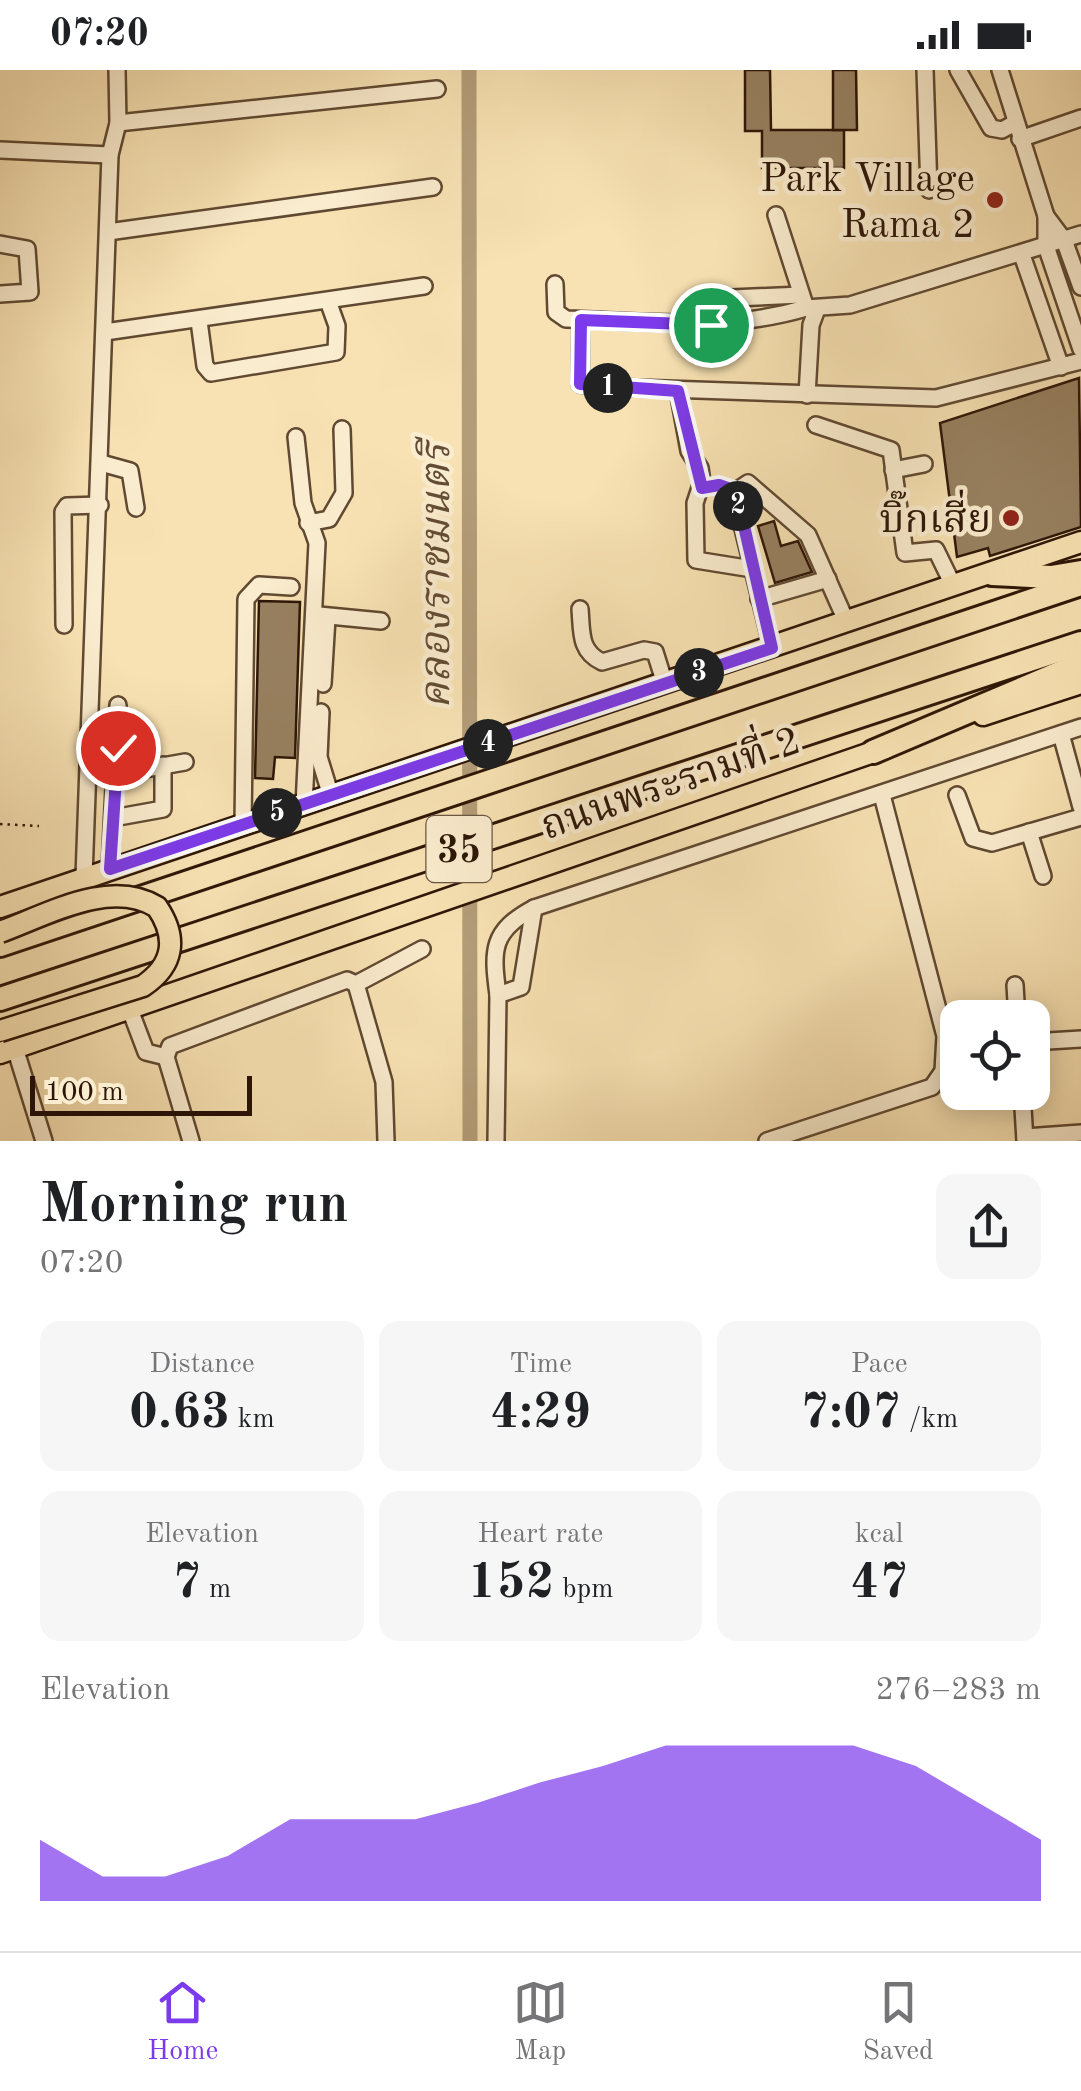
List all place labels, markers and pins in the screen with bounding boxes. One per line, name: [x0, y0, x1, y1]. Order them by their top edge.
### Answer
place label: Park Village Rama 2: [760, 161, 975, 247]
marker: Park Village Rama 2: [984, 189, 1006, 211]
pin: [669, 283, 754, 368]
pin: 1: [583, 363, 633, 413]
pin: 2: [713, 481, 763, 531]
place label: บิ๊กเสี่ย: [880, 489, 991, 542]
marker: บิ๊กเสี่ย: [1000, 507, 1022, 529]
pin: 3: [674, 648, 724, 698]
pin: [76, 706, 161, 791]
pin: 4: [463, 719, 513, 769]
pin: 5: [252, 788, 302, 838]

